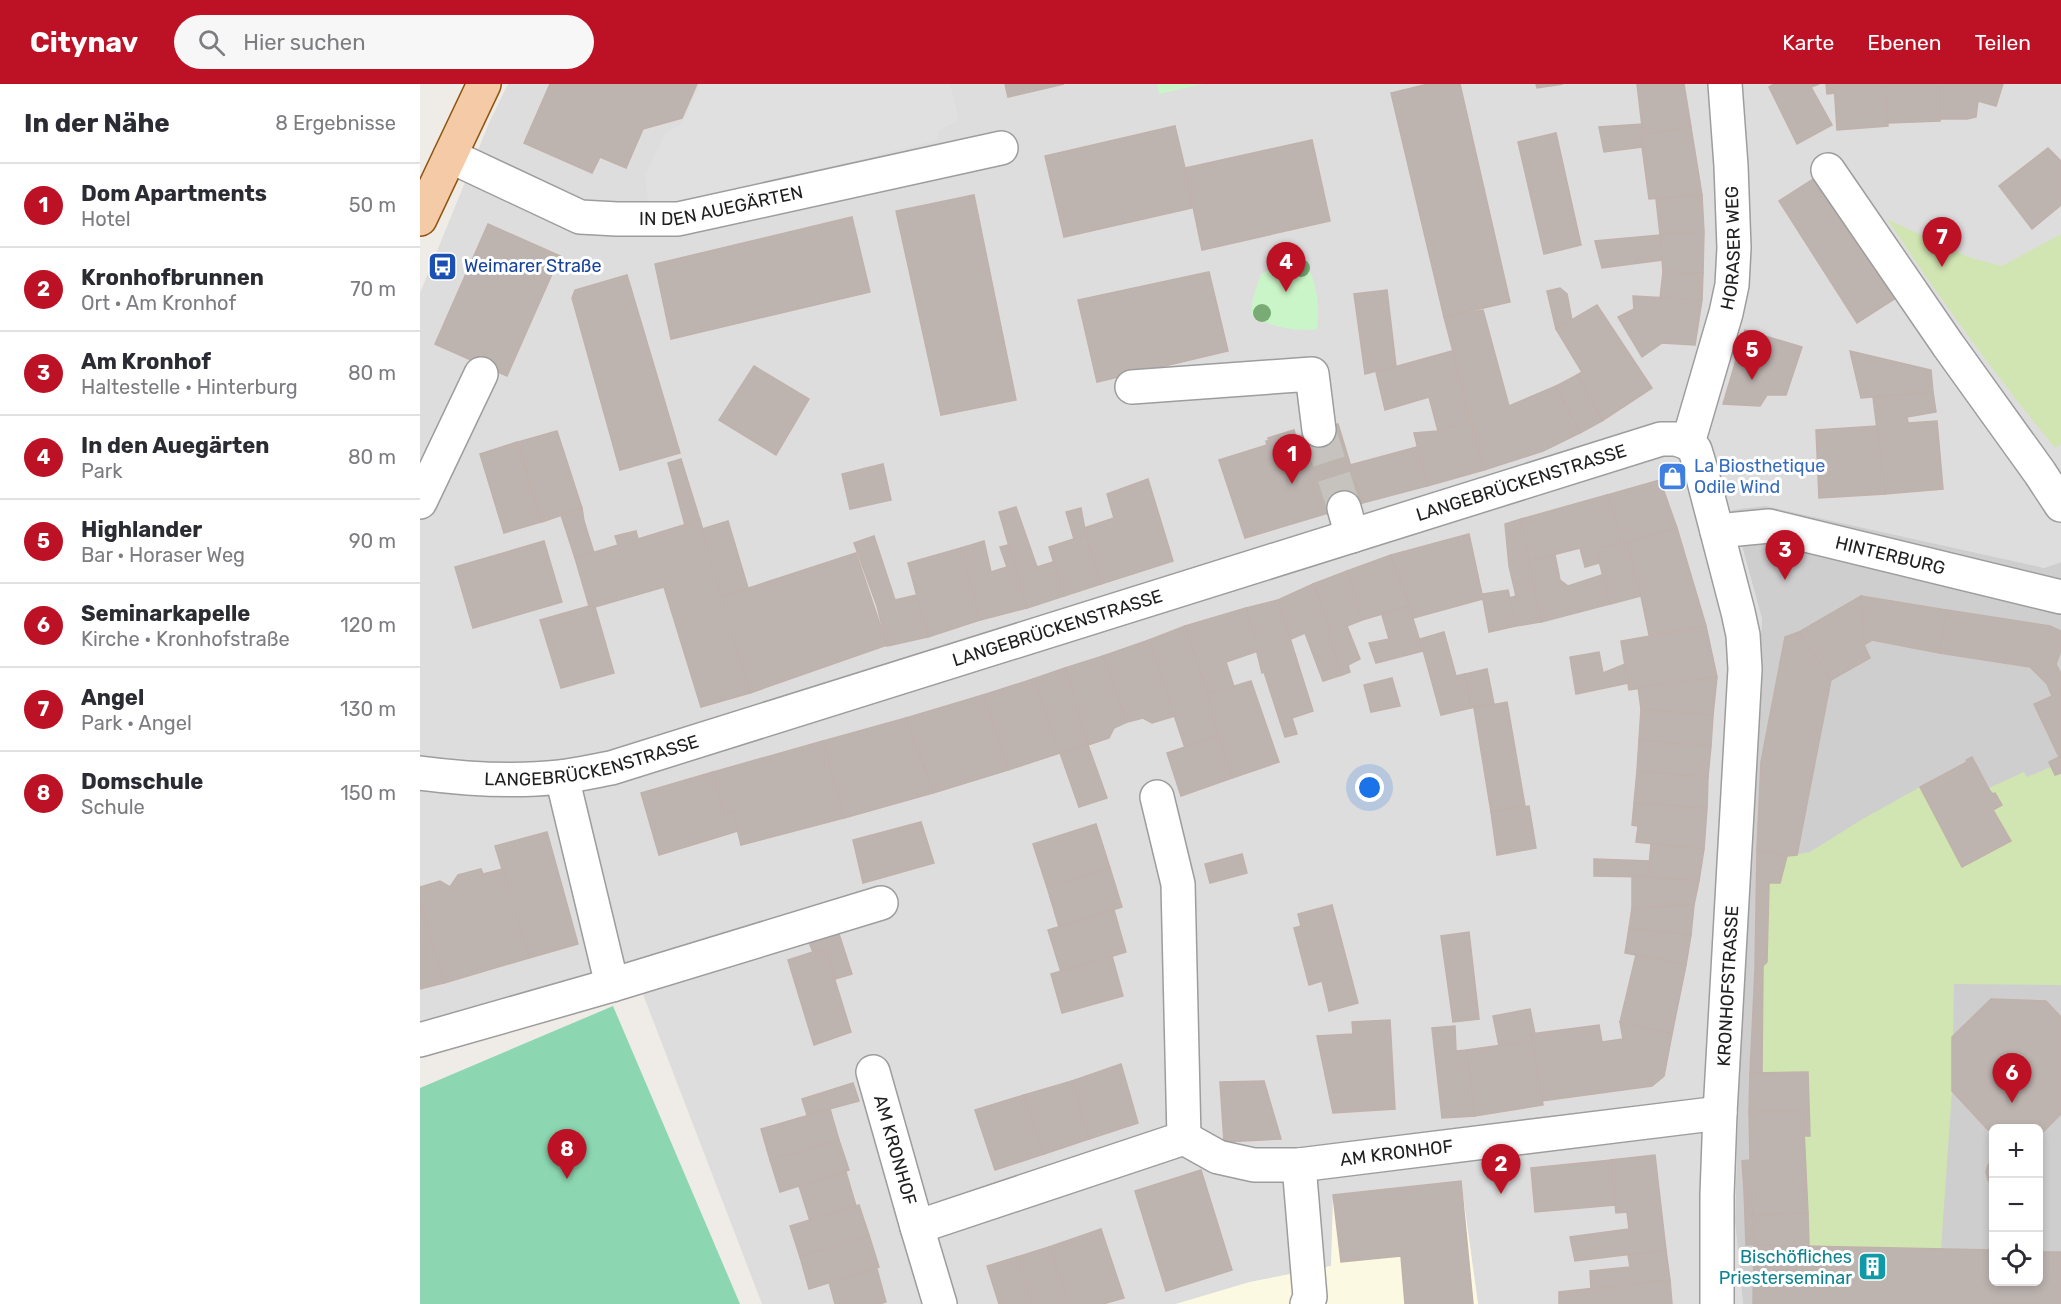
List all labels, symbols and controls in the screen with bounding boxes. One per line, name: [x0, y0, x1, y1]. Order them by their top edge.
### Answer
search box: [174, 15, 594, 69]
text: Citynav: [30, 26, 138, 59]
icon: search: [195, 26, 228, 59]
text: Hier suchen: [243, 29, 366, 56]
text: Karte: [1782, 30, 1834, 55]
text: Ebenen: [1867, 30, 1941, 55]
text: Teilen: [1974, 30, 2031, 55]
text: In der Nähe: [24, 108, 170, 139]
text: 8 Ergebnisse: [275, 111, 396, 135]
text: Dom Apartments: [81, 180, 267, 207]
street label: IN DEN AUEGÄRTEN: [639, 181, 805, 231]
street label: HORASER WEG: [1716, 186, 1745, 312]
text: 1: [39, 193, 48, 217]
text: 50 m: [349, 193, 396, 217]
text: Hotel: [81, 207, 131, 231]
pin: 7: [1922, 218, 1961, 267]
pin: 4: [1266, 242, 1306, 292]
bus stop icon: Weimarer Straße: [427, 250, 459, 282]
place label: Weimarer Straße: [464, 255, 602, 277]
text: Kronhofbrunnen: [81, 264, 264, 291]
text: 2: [37, 277, 50, 301]
text: 70 m: [350, 277, 396, 301]
text: Ort · Am Kronhof: [81, 291, 236, 315]
pin: 5: [1732, 330, 1772, 380]
text: Am Kronhof: [81, 348, 211, 375]
text: 3: [37, 361, 50, 385]
text: 80 m: [348, 361, 396, 385]
text: Haltestelle · Hinterburg: [81, 375, 298, 399]
text: In den Auegärten: [81, 432, 269, 459]
pin: 1: [1272, 434, 1312, 484]
street label: LANGEBRÜCKENSTRASSE: [1413, 440, 1629, 526]
text: 4: [37, 445, 50, 469]
text: 80 m: [348, 445, 396, 469]
place label: La Biosthetique Odile Wind: [1694, 455, 1825, 498]
text: Park: [81, 459, 123, 483]
shop icon: La Biosthetique Odile Wind: [1657, 460, 1689, 492]
text: Highlander: [81, 516, 202, 543]
text: 5: [37, 529, 50, 553]
text: 90 m: [349, 529, 396, 553]
pin: 3: [1766, 530, 1804, 580]
street label: HINTERBURG: [1833, 532, 1947, 579]
text: Bar · Horaser Weg: [81, 543, 245, 567]
street label: LANGEBRÜCKENSTRASSE: [950, 585, 1165, 671]
text: Seminarkapelle: [81, 600, 250, 627]
text: 6: [37, 613, 50, 637]
text: 120 m: [340, 613, 396, 637]
text: Kirche · Kronhofstraße: [81, 627, 290, 651]
text: Angel: [81, 684, 144, 711]
text: 7: [38, 697, 49, 721]
text: 130 m: [340, 697, 396, 721]
text: Park · Angel: [81, 711, 192, 735]
street label: LANGEBRÜCKENSTRASSE: [484, 730, 702, 791]
text: Domschule: [81, 768, 203, 795]
your location: [1355, 773, 1384, 802]
text: 8: [37, 781, 50, 805]
text: 150 m: [340, 781, 396, 805]
text: Schule: [81, 795, 145, 819]
street label: KRONHOFSTRASSE: [1713, 905, 1743, 1067]
pin: 6: [1992, 1054, 2032, 1103]
street label: AM KRONHOF: [869, 1092, 921, 1208]
map controls: [1989, 1124, 2043, 1286]
button: +: [1989, 1124, 2043, 1178]
pin: 8: [548, 1130, 586, 1179]
street label: AM KRONHOF: [1339, 1135, 1454, 1171]
pin: 2: [1482, 1144, 1520, 1194]
button: −: [1989, 1178, 2043, 1232]
button: locate: [1989, 1232, 2043, 1286]
place label: Bischöfliches Priesterseminar: [1719, 1246, 1852, 1289]
building icon: Bischöfliches Priesterseminar: [1857, 1251, 1889, 1283]

